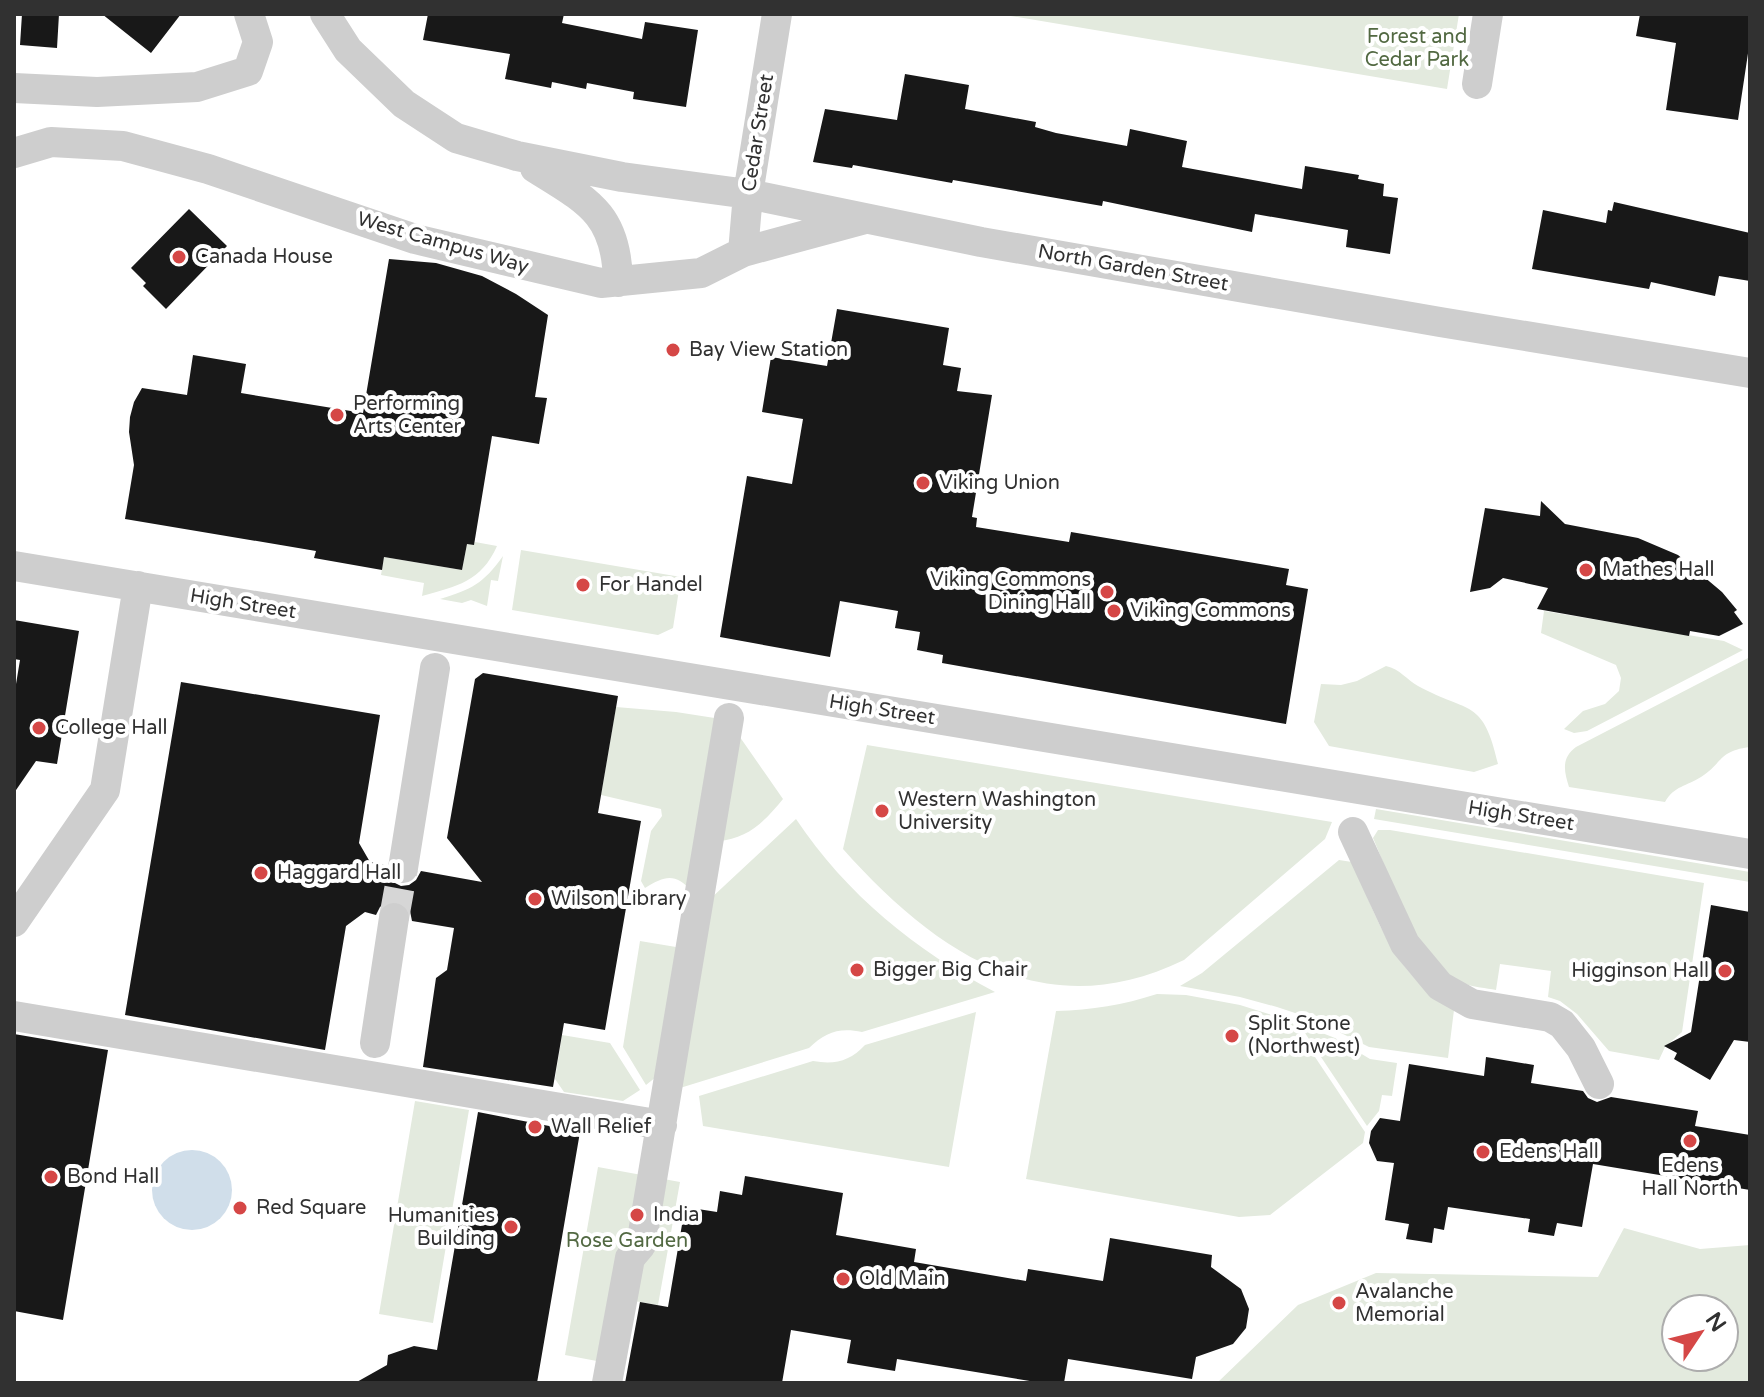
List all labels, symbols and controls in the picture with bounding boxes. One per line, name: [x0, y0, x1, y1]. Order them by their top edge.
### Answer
park label: Forest and Cedar Park: [1365, 25, 1469, 72]
street label: Cedar Street: [737, 72, 779, 194]
street label: West Campus Way: [354, 207, 532, 279]
street label: North Garden Street: [1036, 239, 1230, 297]
place label: Canada House: [195, 245, 333, 269]
marker: Canada House: [170, 248, 188, 266]
place label: Bay View Station: [689, 338, 848, 362]
marker: Bay View Station: [664, 341, 682, 359]
place label: Performing Arts Center: [353, 392, 462, 439]
marker: Performing Arts Center: [328, 406, 346, 424]
place label: Viking Union: [939, 471, 1060, 495]
marker: Viking Union: [914, 474, 932, 492]
place label: Mathes Hall: [1602, 558, 1715, 582]
marker: Mathes Hall: [1577, 561, 1595, 579]
place label: Viking Commons Dining Hall: [930, 568, 1091, 615]
place label: For Handel: [599, 573, 703, 597]
marker: For Handel: [574, 576, 592, 594]
marker: Viking Commons Dining Hall: [1098, 583, 1116, 601]
street label: High Street: [188, 584, 298, 624]
place label: Viking Commons: [1130, 599, 1291, 623]
marker: Viking Commons: [1105, 602, 1123, 620]
street label: High Street: [827, 690, 937, 730]
place label: College Hall: [55, 716, 167, 740]
marker: College Hall: [30, 719, 48, 737]
place label: Western Washington University: [898, 788, 1096, 835]
street label: High Street: [1466, 796, 1576, 836]
marker: Western Washington University: [873, 802, 891, 820]
place label: Haggard Hall: [277, 861, 401, 885]
marker: Haggard Hall: [252, 864, 270, 882]
place label: Wilson Library: [551, 887, 687, 911]
marker: Wilson Library: [526, 890, 544, 908]
place label: Bigger Big Chair: [873, 958, 1028, 982]
place label: Higginson Hall: [1571, 959, 1709, 983]
marker: Bigger Big Chair: [848, 961, 866, 979]
marker: Higginson Hall: [1716, 962, 1734, 980]
place label: Split Stone (Northwest): [1248, 1012, 1360, 1059]
marker: Split Stone (Northwest): [1223, 1027, 1241, 1045]
place label: Wall Relief: [551, 1115, 652, 1139]
marker: Wall Relief: [526, 1118, 544, 1136]
marker: Edens Hall North: [1681, 1132, 1699, 1150]
place label: Edens Hall: [1499, 1140, 1599, 1164]
marker: Edens Hall: [1474, 1143, 1492, 1161]
place label: Edens Hall North: [1642, 1154, 1738, 1201]
place label: Bond Hall: [67, 1165, 159, 1189]
marker: Bond Hall: [42, 1168, 60, 1186]
place label: Red Square: [256, 1196, 366, 1220]
marker: Red Square: [231, 1199, 249, 1217]
place label: India: [653, 1203, 700, 1227]
place label: Humanities Building: [388, 1204, 495, 1251]
marker: India: [628, 1206, 646, 1224]
marker: Humanities Building: [502, 1218, 520, 1236]
park label: Rose Garden: [566, 1229, 688, 1253]
place label: Old Main: [859, 1267, 946, 1291]
marker: Old Main: [834, 1270, 852, 1288]
place label: Avalanche Memorial: [1355, 1280, 1453, 1327]
north arrow: [1660, 1293, 1740, 1373]
marker: Avalanche Memorial: [1330, 1294, 1348, 1312]
text: N: [1700, 1307, 1731, 1337]

